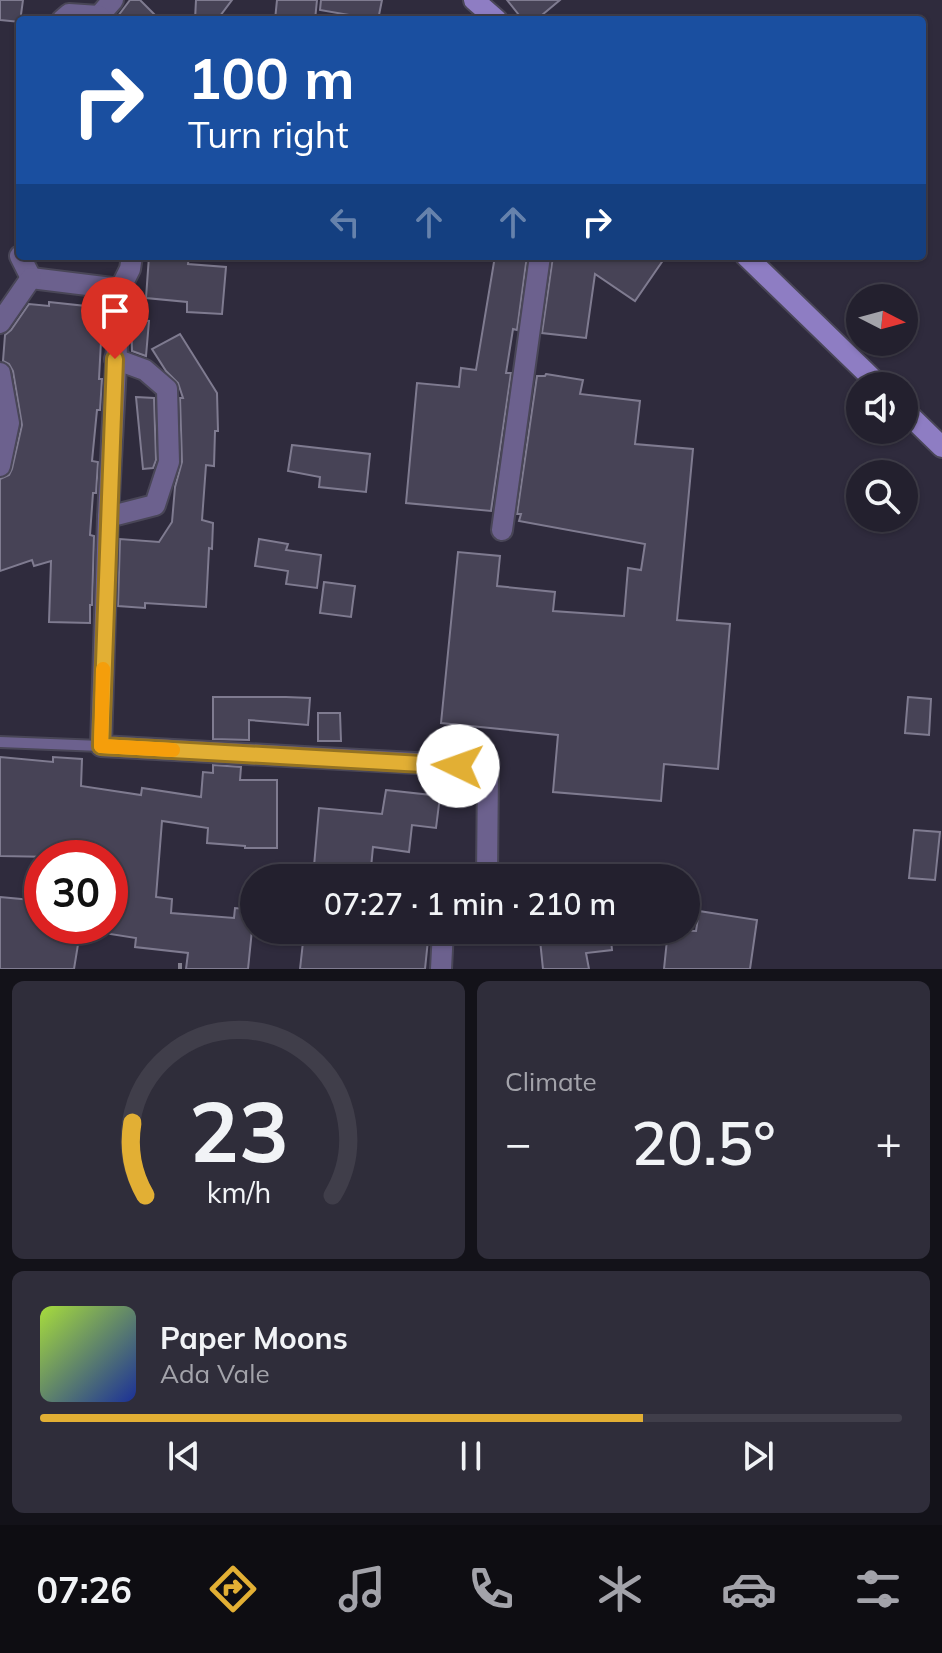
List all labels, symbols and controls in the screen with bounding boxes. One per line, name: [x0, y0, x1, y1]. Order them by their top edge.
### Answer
text: 100 m: [188, 43, 355, 113]
icon: right: [56, 48, 160, 152]
text: Turn right: [188, 112, 349, 157]
icon: left: [323, 200, 367, 244]
icon: ahead: [407, 200, 451, 244]
icon: ahead: [491, 200, 535, 244]
icon: right: [575, 200, 619, 244]
pin: [81, 277, 149, 359]
north arrow: [846, 284, 918, 356]
map controls: [846, 284, 918, 532]
icon: arrive: [93, 289, 137, 333]
button: sound: [846, 372, 918, 444]
button: search: [846, 460, 918, 532]
position arrow: [416, 724, 500, 808]
speed limit sign: 30: [24, 840, 128, 944]
text: 07:27 · 1 min · 210 m: [324, 885, 616, 923]
text: Climate: [505, 1065, 597, 1098]
text: 23: [189, 1078, 288, 1183]
text: 20.5°: [631, 1105, 776, 1180]
text: −: [505, 1115, 531, 1170]
text: +: [876, 1115, 902, 1170]
text: km/h: [206, 1174, 271, 1210]
text: Paper Moons: [160, 1319, 348, 1357]
text: Ada Vale: [160, 1357, 270, 1390]
icon: previous: [162, 1434, 206, 1478]
icon: pause: [449, 1434, 493, 1478]
icon: next: [736, 1434, 780, 1478]
icon: directions: [205, 1561, 261, 1617]
icon: music: [334, 1561, 390, 1617]
icon: phone: [463, 1561, 519, 1617]
icon: climate: [592, 1561, 648, 1617]
icon: car: [721, 1561, 777, 1617]
icon: filters: [850, 1561, 906, 1617]
text: 07:26: [36, 1567, 132, 1612]

